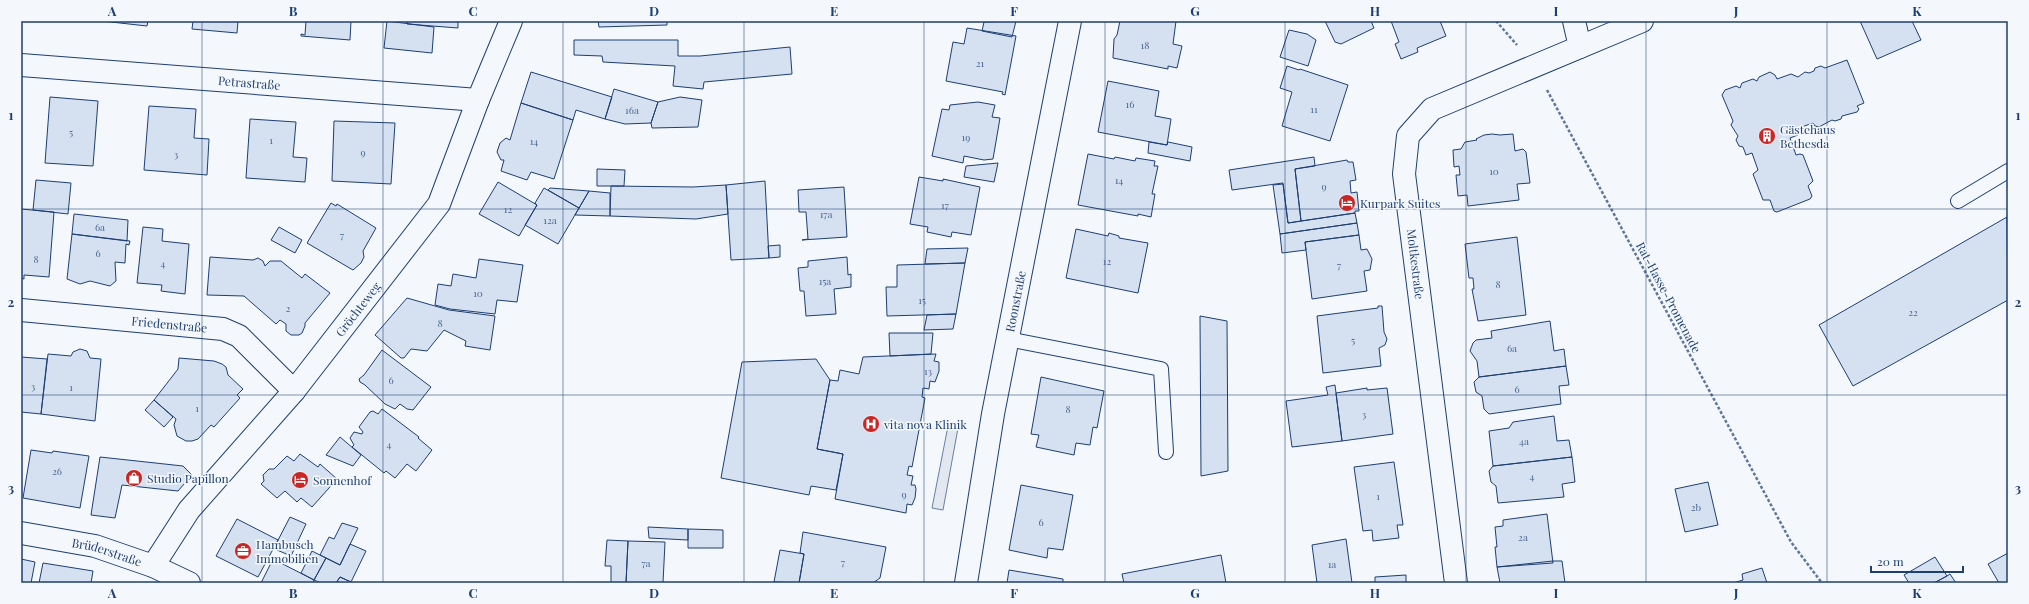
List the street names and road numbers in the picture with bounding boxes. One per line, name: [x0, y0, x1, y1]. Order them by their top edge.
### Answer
street label: Petrastraße: [218, 72, 281, 93]
street label: Moltkestraße: [1404, 228, 1428, 300]
street label: Rat-Hasse-Promenade: [1633, 239, 1705, 355]
street label: Roonstraße: [1001, 269, 1029, 333]
street label: Gröchteweg: [331, 278, 384, 340]
street label: Friedenstraße: [131, 312, 208, 335]
street label: Brüderstraße: [71, 534, 144, 570]

